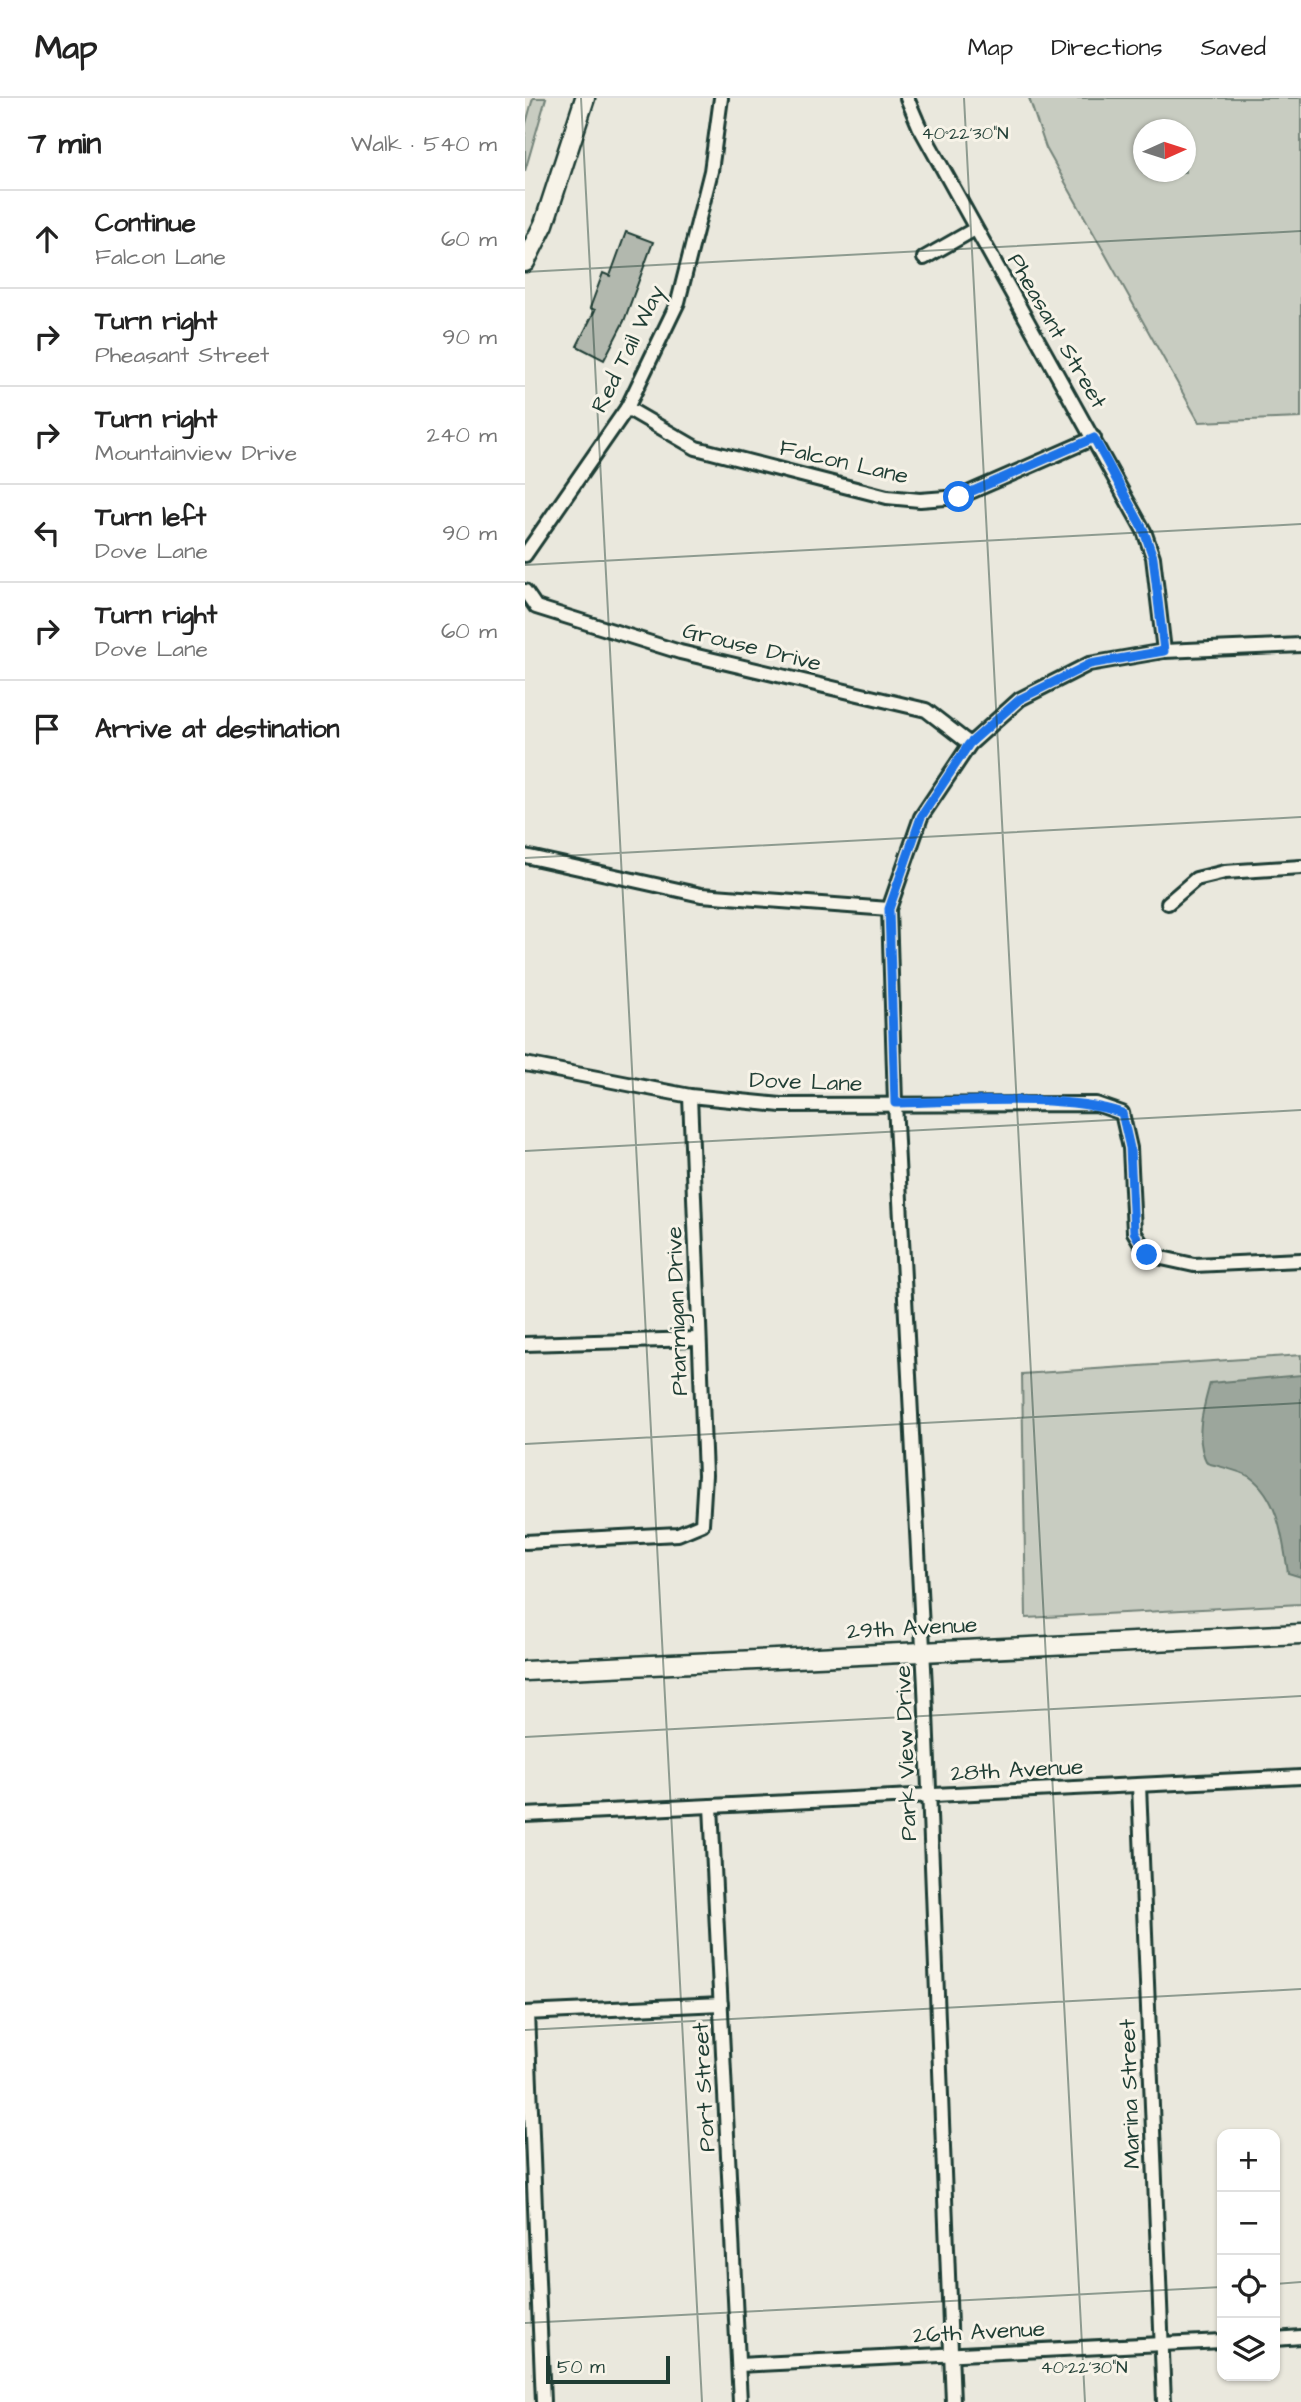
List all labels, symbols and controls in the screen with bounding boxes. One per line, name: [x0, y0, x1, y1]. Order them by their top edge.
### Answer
text: Map: [35, 25, 97, 71]
text: Map: [968, 31, 1013, 65]
text: Directions: [1051, 31, 1163, 65]
text: Saved: [1201, 31, 1266, 65]
north arrow: [1133, 119, 1196, 182]
text: 40°22'30"N: [921, 121, 1009, 146]
text: 7 min: [28, 123, 101, 165]
text: Walk · 540 m: [351, 128, 497, 160]
text: Continue: [95, 205, 196, 241]
icon: ahead: [28, 220, 66, 258]
text: 60 m: [441, 223, 497, 255]
text: Falcon Lane: [95, 241, 226, 273]
street label: Pheasant Street: [1000, 247, 1115, 415]
street label: Red Tail Way: [583, 280, 674, 419]
text: Turn right: [95, 303, 217, 339]
icon: right: [28, 318, 66, 356]
text: 90 m: [442, 321, 497, 353]
text: Pheasant Street: [95, 339, 269, 371]
text: Turn right: [95, 401, 217, 437]
icon: right: [28, 416, 66, 454]
text: 240 m: [427, 419, 497, 451]
street label: Falcon Lane: [777, 432, 911, 492]
text: Mountainview Drive: [95, 437, 297, 469]
route start: [943, 481, 974, 512]
text: Turn left: [95, 499, 206, 535]
icon: left: [28, 514, 66, 552]
text: 90 m: [442, 517, 497, 549]
text: Dove Lane: [95, 535, 208, 567]
text: Turn right: [95, 597, 217, 633]
icon: right: [28, 612, 66, 650]
street label: Grouse Drive: [679, 614, 825, 680]
text: 60 m: [441, 615, 497, 647]
text: Dove Lane: [95, 633, 208, 665]
icon: arrive: [28, 710, 66, 748]
text: Arrive at destination: [95, 711, 340, 747]
street label: Dove Lane: [749, 1064, 863, 1100]
street label: Ptarmigan Drive: [658, 1226, 697, 1396]
route end: [1131, 1239, 1162, 1270]
street label: 29th Avenue: [846, 1609, 978, 1647]
street label: Park View Drive: [887, 1664, 925, 1842]
street label: 28th Avenue: [950, 1751, 1084, 1789]
street label: Marina Street: [1111, 2018, 1149, 2170]
street label: Port Street: [685, 2021, 723, 2153]
map controls: [1217, 2129, 1280, 2381]
button: +: [1217, 2129, 1280, 2192]
button: −: [1217, 2192, 1280, 2255]
button: locate: [1217, 2255, 1280, 2318]
street label: 26th Avenue: [912, 2313, 1046, 2351]
button: layers: [1217, 2318, 1280, 2381]
scale bar: [546, 2353, 670, 2385]
text: 50 m: [557, 2354, 605, 2381]
text: 40°22'30"N: [1040, 2355, 1128, 2380]

